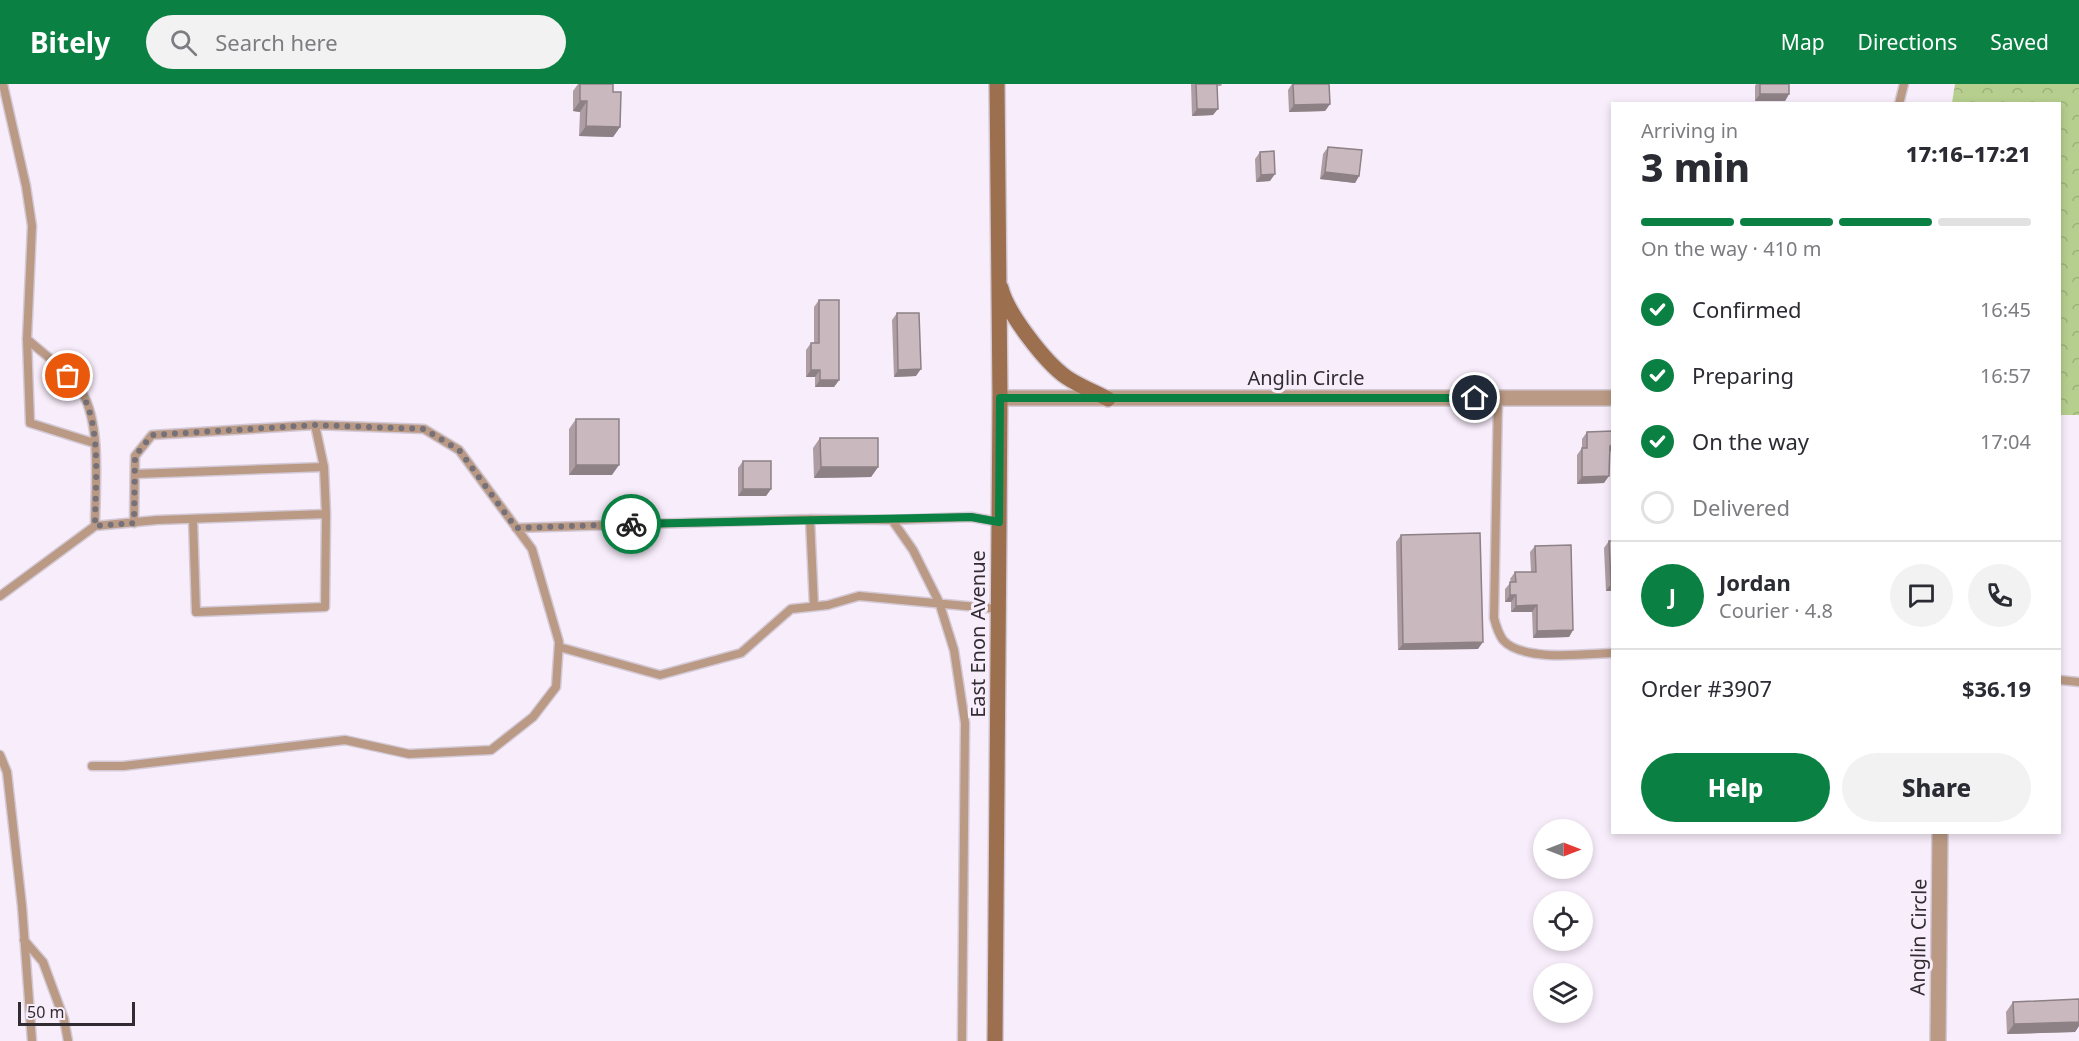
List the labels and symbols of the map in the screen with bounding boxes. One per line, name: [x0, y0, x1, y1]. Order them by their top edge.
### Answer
pin: [42, 350, 93, 401]
street label: Anglin Circle: [1247, 364, 1365, 391]
pin: [1449, 372, 1500, 423]
courier: [601, 494, 661, 554]
street label: East Enon Avenue: [964, 550, 991, 718]
north arrow: [1533, 819, 1593, 879]
street label: Anglin Circle: [1903, 878, 1933, 996]
scale bar: [18, 999, 135, 1026]

